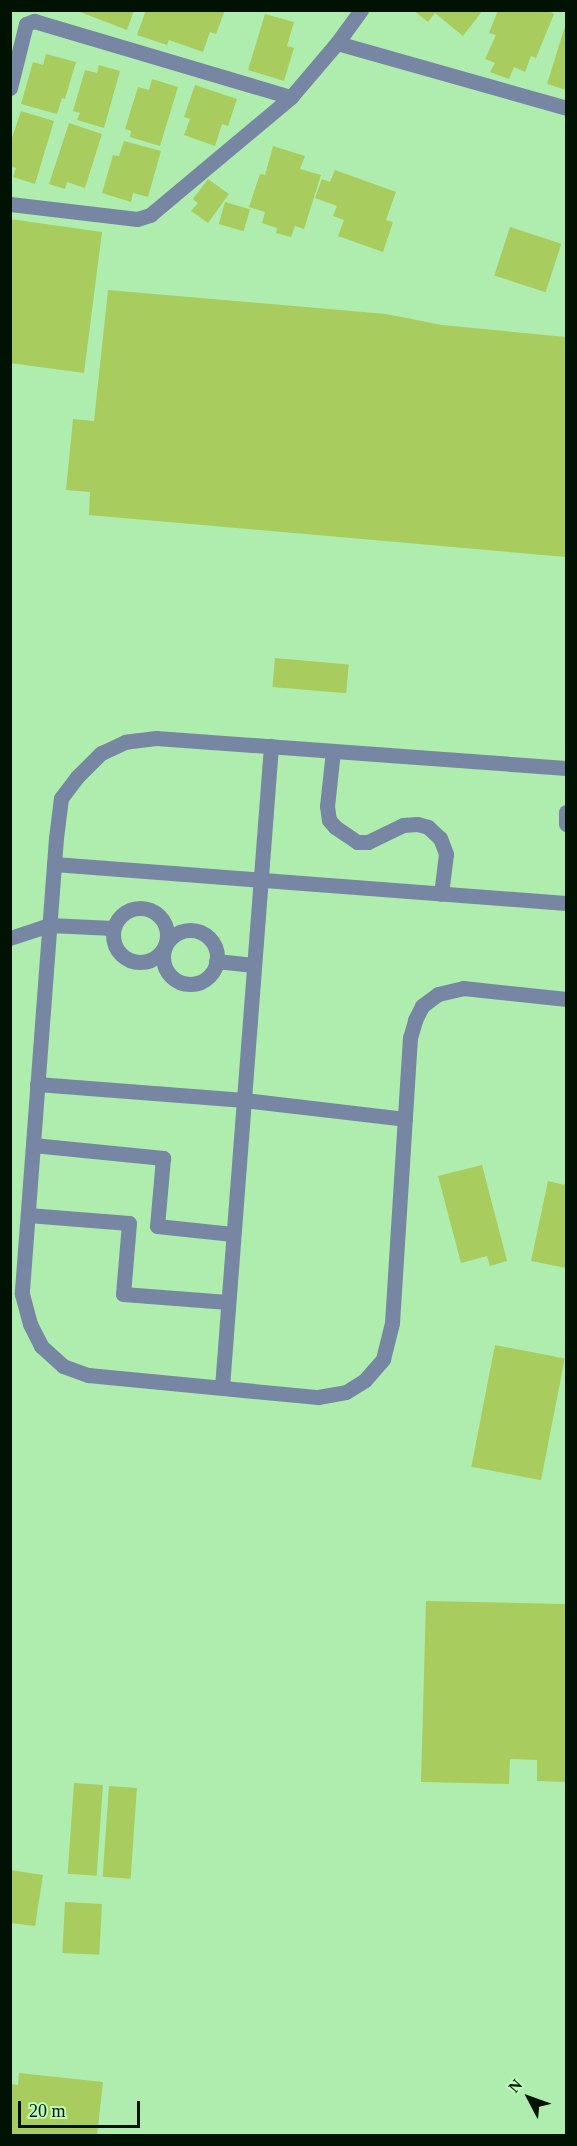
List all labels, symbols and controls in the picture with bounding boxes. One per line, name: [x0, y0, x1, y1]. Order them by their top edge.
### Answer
north arrow: [499, 2068, 559, 2128]
text: N: [505, 2076, 525, 2096]
scale bar: [21, 2089, 142, 2127]
text: 20 m: [29, 2101, 66, 2121]

